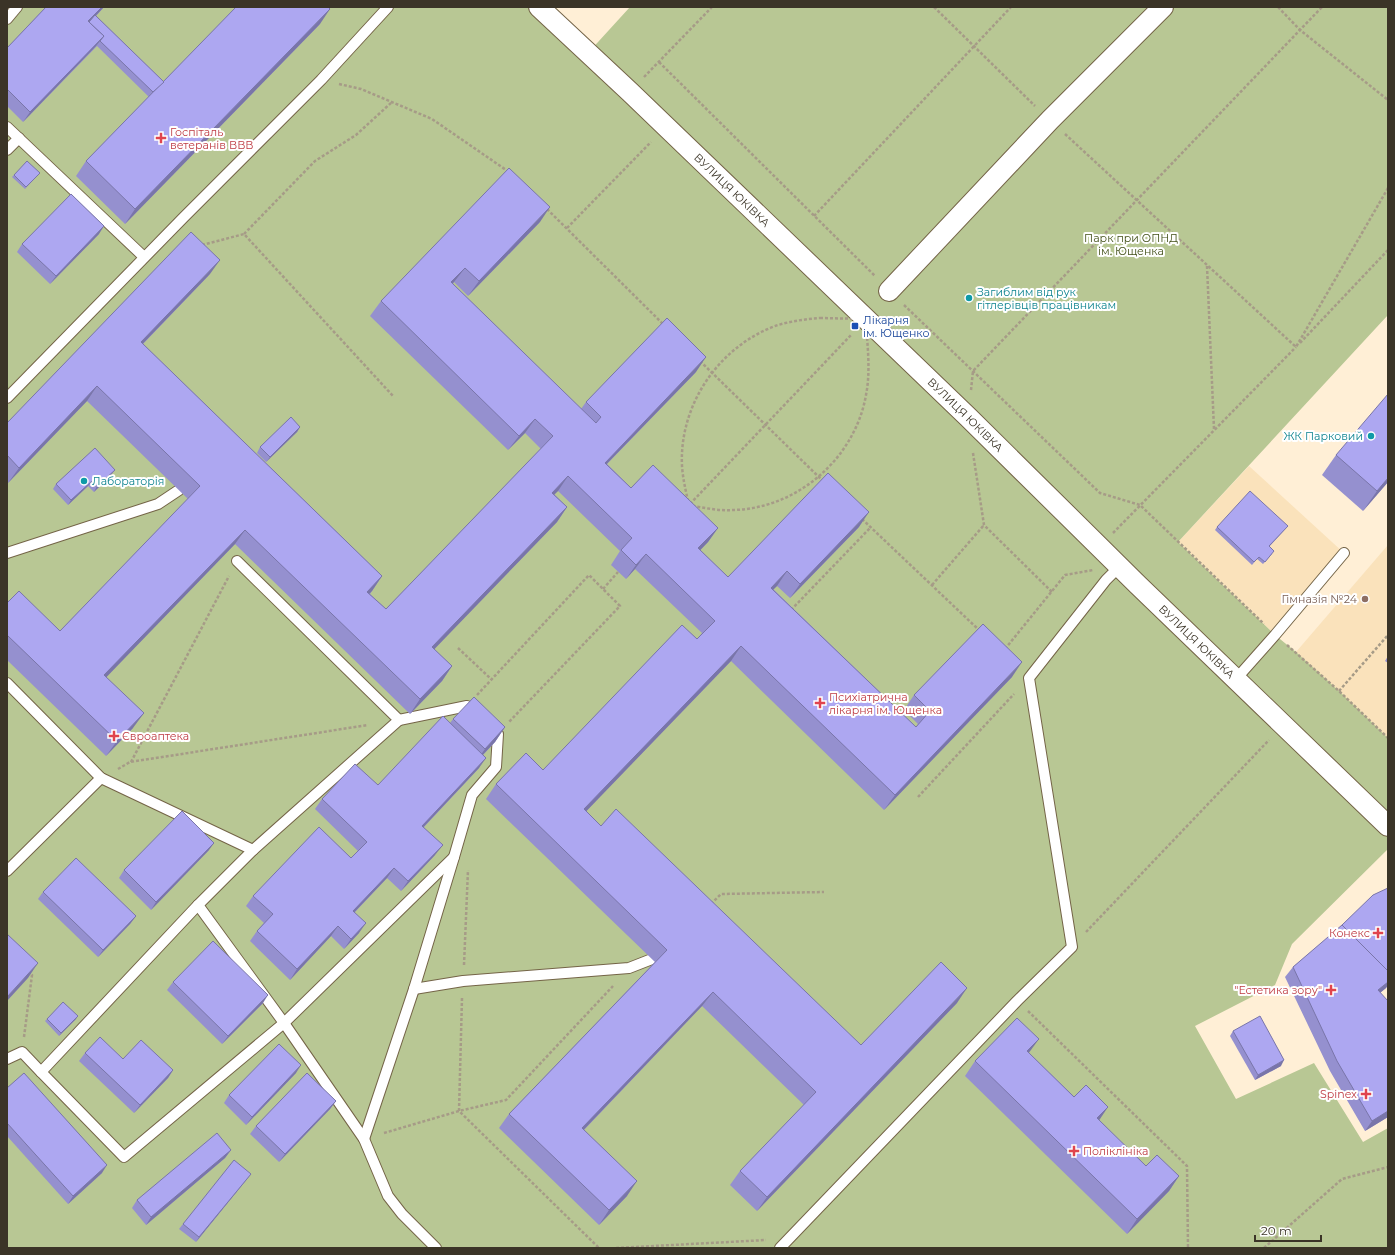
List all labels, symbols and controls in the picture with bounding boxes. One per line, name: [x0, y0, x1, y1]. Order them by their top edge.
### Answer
place label: Госпіталь ветеранів ВВВ: [170, 125, 254, 152]
marker: Госпіталь ветеранів ВВВ: [155, 132, 167, 144]
street label: ВУЛИЦЯ ЮКІВКА: [691, 150, 773, 230]
park label: Парк при ОПНД ім. Ющенка: [1084, 231, 1178, 258]
place label: Загиблим від рук гітлерівців працівникам: [977, 285, 1116, 312]
marker: Загиблим від рук гітлерівців працівникам: [964, 293, 974, 303]
place label: Лікарня ім. Ющенко: [863, 313, 930, 340]
marker: Лікарня ім. Ющенко: [850, 321, 860, 331]
street label: ВУЛИЦЯ ЮКІВКА: [925, 375, 1007, 455]
place label: ЖК Парковий: [1283, 429, 1363, 443]
marker: ЖК Парковий: [1366, 431, 1376, 441]
place label: Лабораторія: [92, 474, 164, 488]
marker: Лабораторія: [79, 476, 89, 486]
place label: Гімназія №24: [1281, 592, 1358, 606]
marker: Гімназія №24: [1360, 594, 1370, 604]
street label: ВУЛИЦЯ ЮКІВКА: [1156, 602, 1238, 682]
place label: Психіатрична лікарня ім. Ющенка: [829, 690, 942, 717]
marker: Психіатрична лікарня ім. Ющенка: [814, 697, 826, 709]
place label: Євроаптека: [122, 729, 189, 743]
marker: Євроаптека: [109, 731, 119, 741]
place label: Конекс: [1329, 926, 1370, 940]
marker: Конекс: [1373, 928, 1383, 938]
place label: "Естетика зору": [1234, 983, 1322, 997]
marker: "Естетика зору": [1325, 984, 1337, 996]
place label: Spinex: [1320, 1087, 1357, 1101]
marker: Spinex: [1360, 1088, 1372, 1100]
place label: Поліклініка: [1083, 1144, 1148, 1158]
marker: Поліклініка: [1068, 1145, 1080, 1157]
scale bar: [1255, 1217, 1321, 1243]
text: 20 m: [1261, 1223, 1292, 1238]

